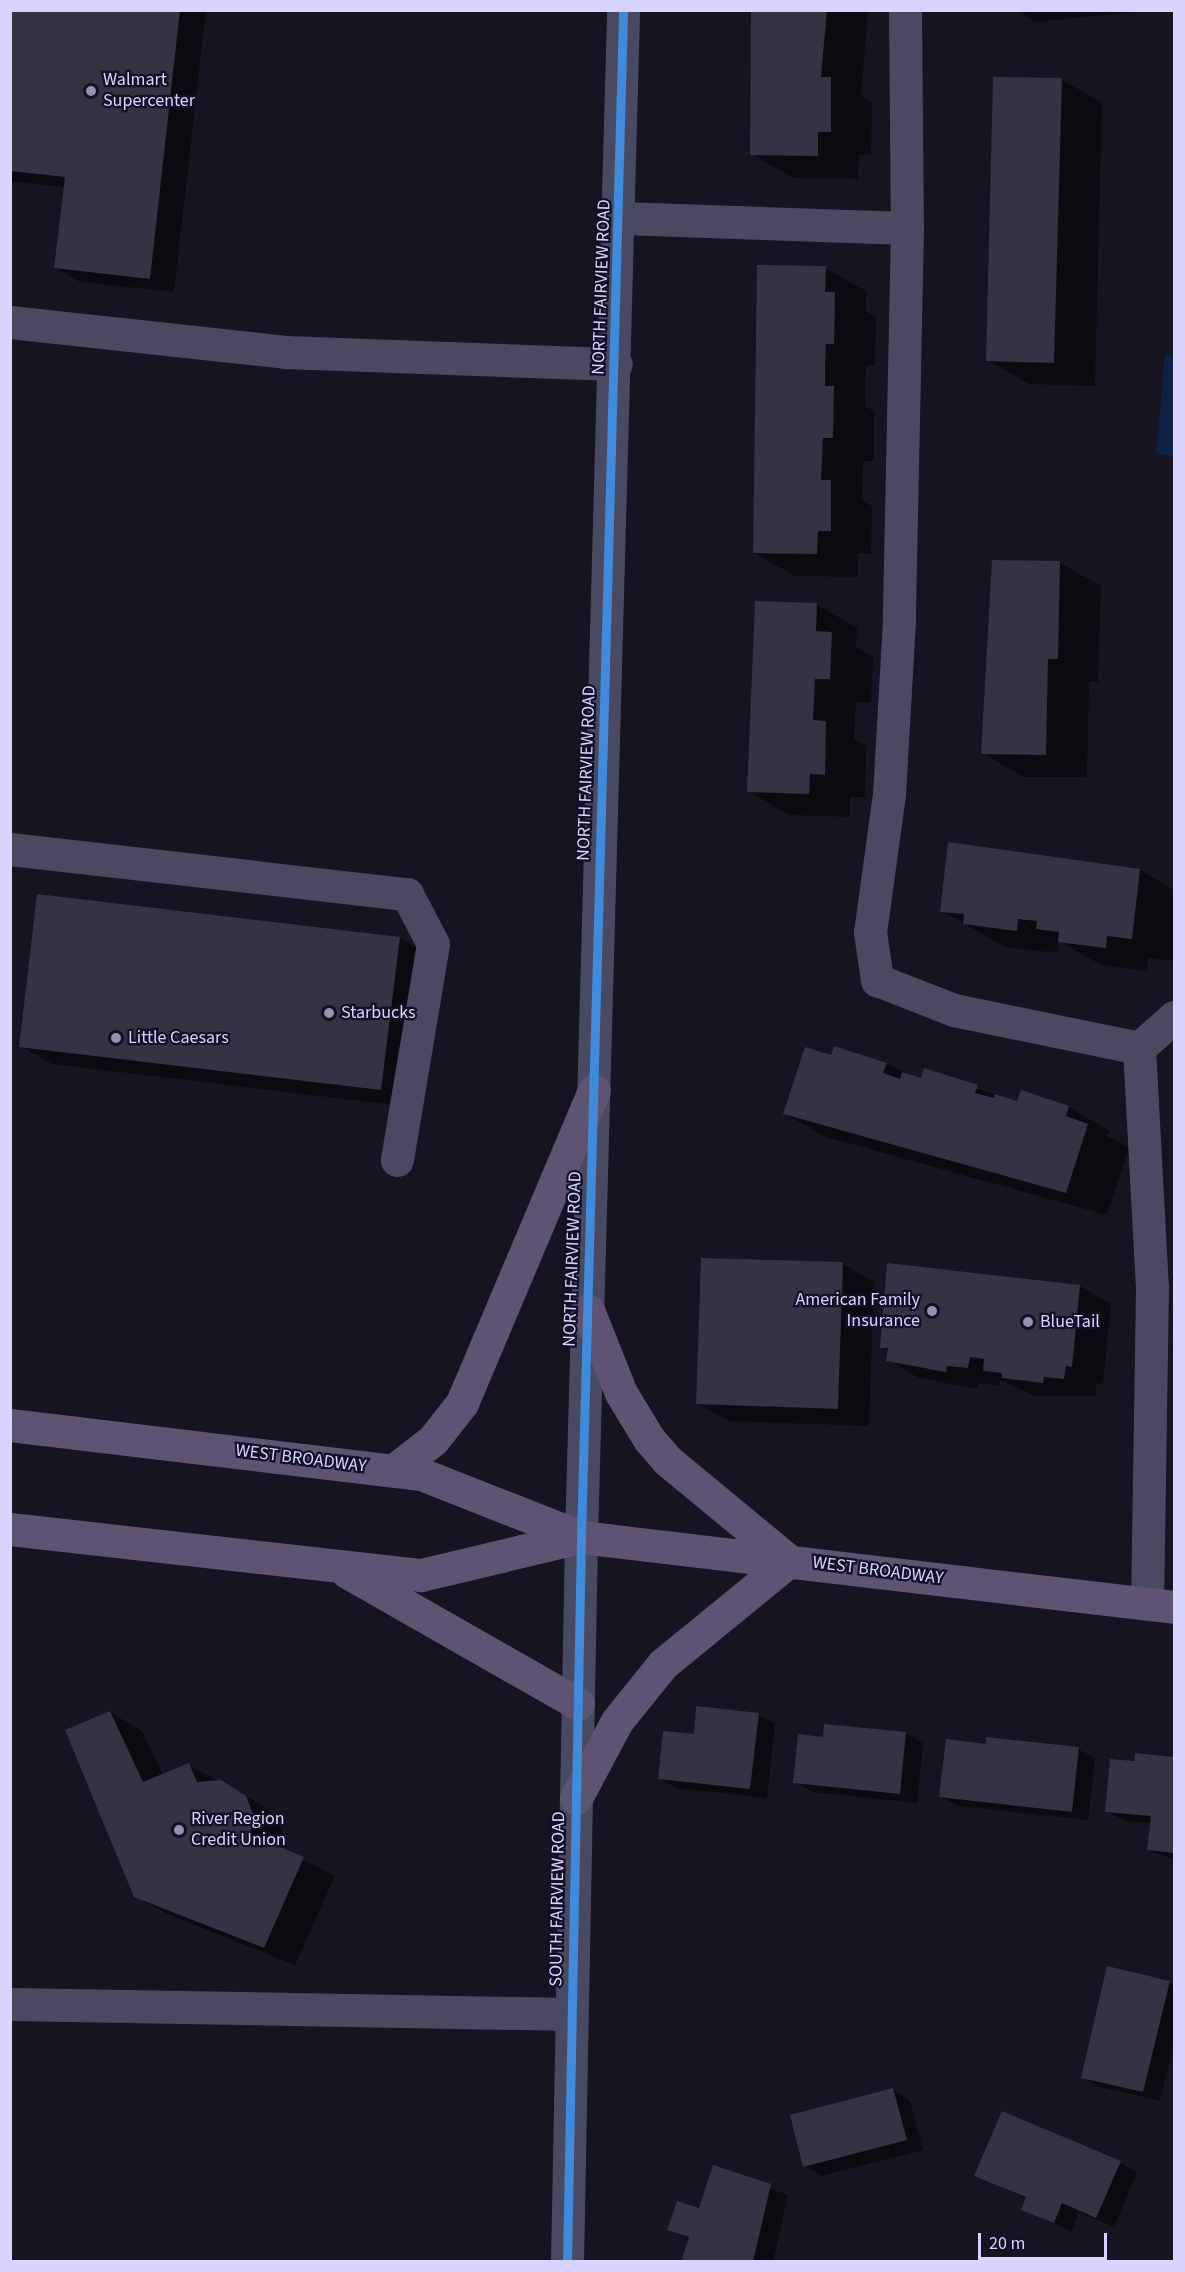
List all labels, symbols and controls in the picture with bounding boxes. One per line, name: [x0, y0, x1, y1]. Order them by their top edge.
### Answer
place label: Walmart Supercenter: [103, 70, 195, 112]
marker: Walmart Supercenter: [84, 84, 98, 98]
street label: NORTH FAIRVIEW ROAD: [588, 199, 616, 375]
street label: NORTH FAIRVIEW ROAD: [573, 685, 601, 861]
place label: Starbucks: [341, 1002, 416, 1024]
marker: Starbucks: [322, 1006, 336, 1020]
place label: Little Caesars: [128, 1027, 229, 1049]
marker: Little Caesars: [109, 1031, 123, 1045]
street label: NORTH FAIRVIEW ROAD: [559, 1171, 587, 1347]
place label: American Family Insurance: [795, 1290, 920, 1332]
marker: American Family Insurance: [925, 1304, 939, 1318]
place label: BlueTail: [1040, 1311, 1100, 1333]
marker: BlueTail: [1021, 1315, 1035, 1329]
street label: WEST BROADWAY: [234, 1440, 368, 1478]
street label: WEST BROADWAY: [811, 1552, 945, 1590]
place label: River Region Credit Union: [191, 1809, 286, 1852]
street label: SOUTH FAIRVIEW ROAD: [546, 1811, 570, 1987]
marker: River Region Credit Union: [172, 1823, 186, 1837]
scale bar: [981, 2221, 1110, 2259]
text: 20 m: [989, 2231, 1025, 2256]

